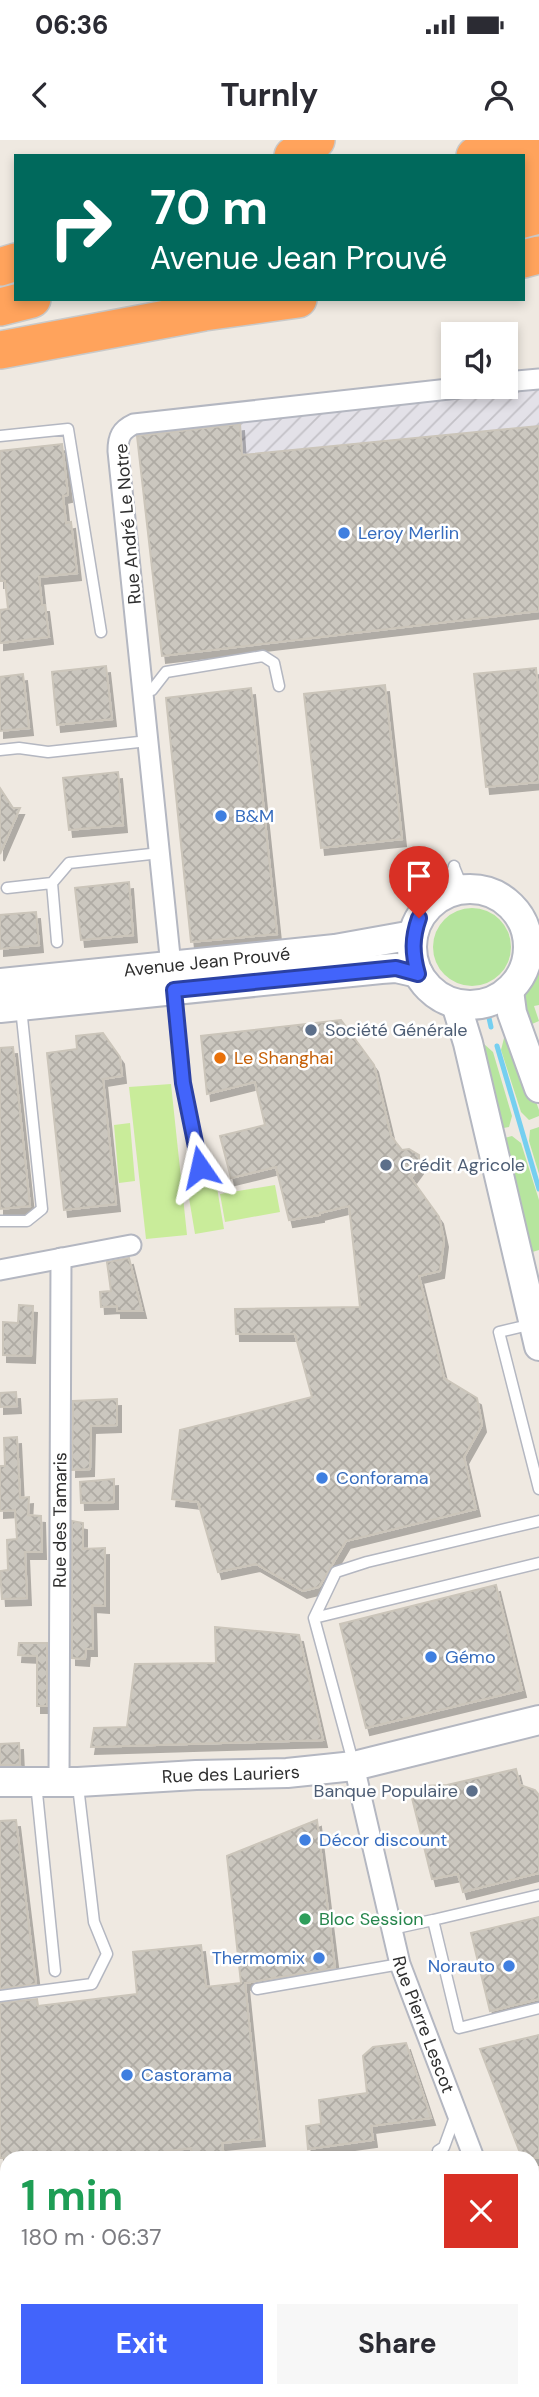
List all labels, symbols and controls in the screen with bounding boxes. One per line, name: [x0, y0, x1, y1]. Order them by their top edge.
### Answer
text: 06:36: [35, 8, 109, 42]
text: Turnly: [221, 74, 318, 116]
icon: back: [21, 76, 59, 114]
icon: person: [480, 76, 518, 114]
text: 70 m: [150, 175, 268, 239]
icon: right: [35, 182, 126, 273]
text: Avenue Jean Prouvé: [150, 237, 447, 279]
map controls: [441, 322, 518, 399]
button: sound: [441, 322, 518, 399]
street label: Rue André Le Notre: [109, 443, 147, 605]
place label: Leroy Merlin: [358, 521, 459, 545]
marker: Leroy Merlin: [336, 525, 352, 541]
place label: B&M: [235, 804, 274, 828]
marker: B&M: [213, 808, 229, 824]
pin: [389, 846, 449, 918]
icon: arrive: [400, 857, 438, 895]
street label: Avenue Jean Prouvé: [122, 942, 291, 982]
place label: Société Générale: [325, 1018, 468, 1042]
marker: Société Générale: [303, 1022, 319, 1038]
place label: Le Shanghai: [234, 1046, 334, 1070]
marker: Le Shanghai: [212, 1050, 228, 1066]
position arrow: [163, 1130, 237, 1204]
place label: Crédit Agricole: [400, 1153, 525, 1177]
marker: Crédit Agricole: [378, 1157, 394, 1173]
street label: Rue des Tamaris: [48, 1452, 72, 1588]
place label: Conforama: [336, 1466, 429, 1490]
marker: Conforama: [314, 1470, 330, 1486]
place label: Gémo: [445, 1645, 496, 1669]
marker: Gémo: [423, 1649, 439, 1665]
street label: Rue des Lauriers: [161, 1760, 301, 1789]
place label: Banque Populaire: [314, 1779, 458, 1803]
marker: Banque Populaire: [464, 1783, 480, 1799]
place label: Décor discount: [319, 1828, 447, 1852]
marker: Décor discount: [297, 1832, 313, 1848]
place label: Bloc Session: [319, 1907, 424, 1931]
marker: Bloc Session: [297, 1911, 313, 1927]
place label: Thermomix: [212, 1946, 305, 1970]
marker: Thermomix: [311, 1950, 327, 1966]
street label: Rue Pierre Lescot: [387, 1954, 460, 2097]
place label: Norauto: [428, 1954, 495, 1978]
marker: Norauto: [501, 1958, 517, 1974]
place label: Castorama: [141, 2063, 232, 2087]
marker: Castorama: [119, 2067, 135, 2083]
text: 1 min: [21, 2168, 123, 2223]
button: close: [444, 2174, 518, 2248]
text: 180 m · 06:37: [21, 2222, 162, 2252]
button: Exit: [21, 2304, 263, 2384]
button: Share: [277, 2304, 518, 2384]

